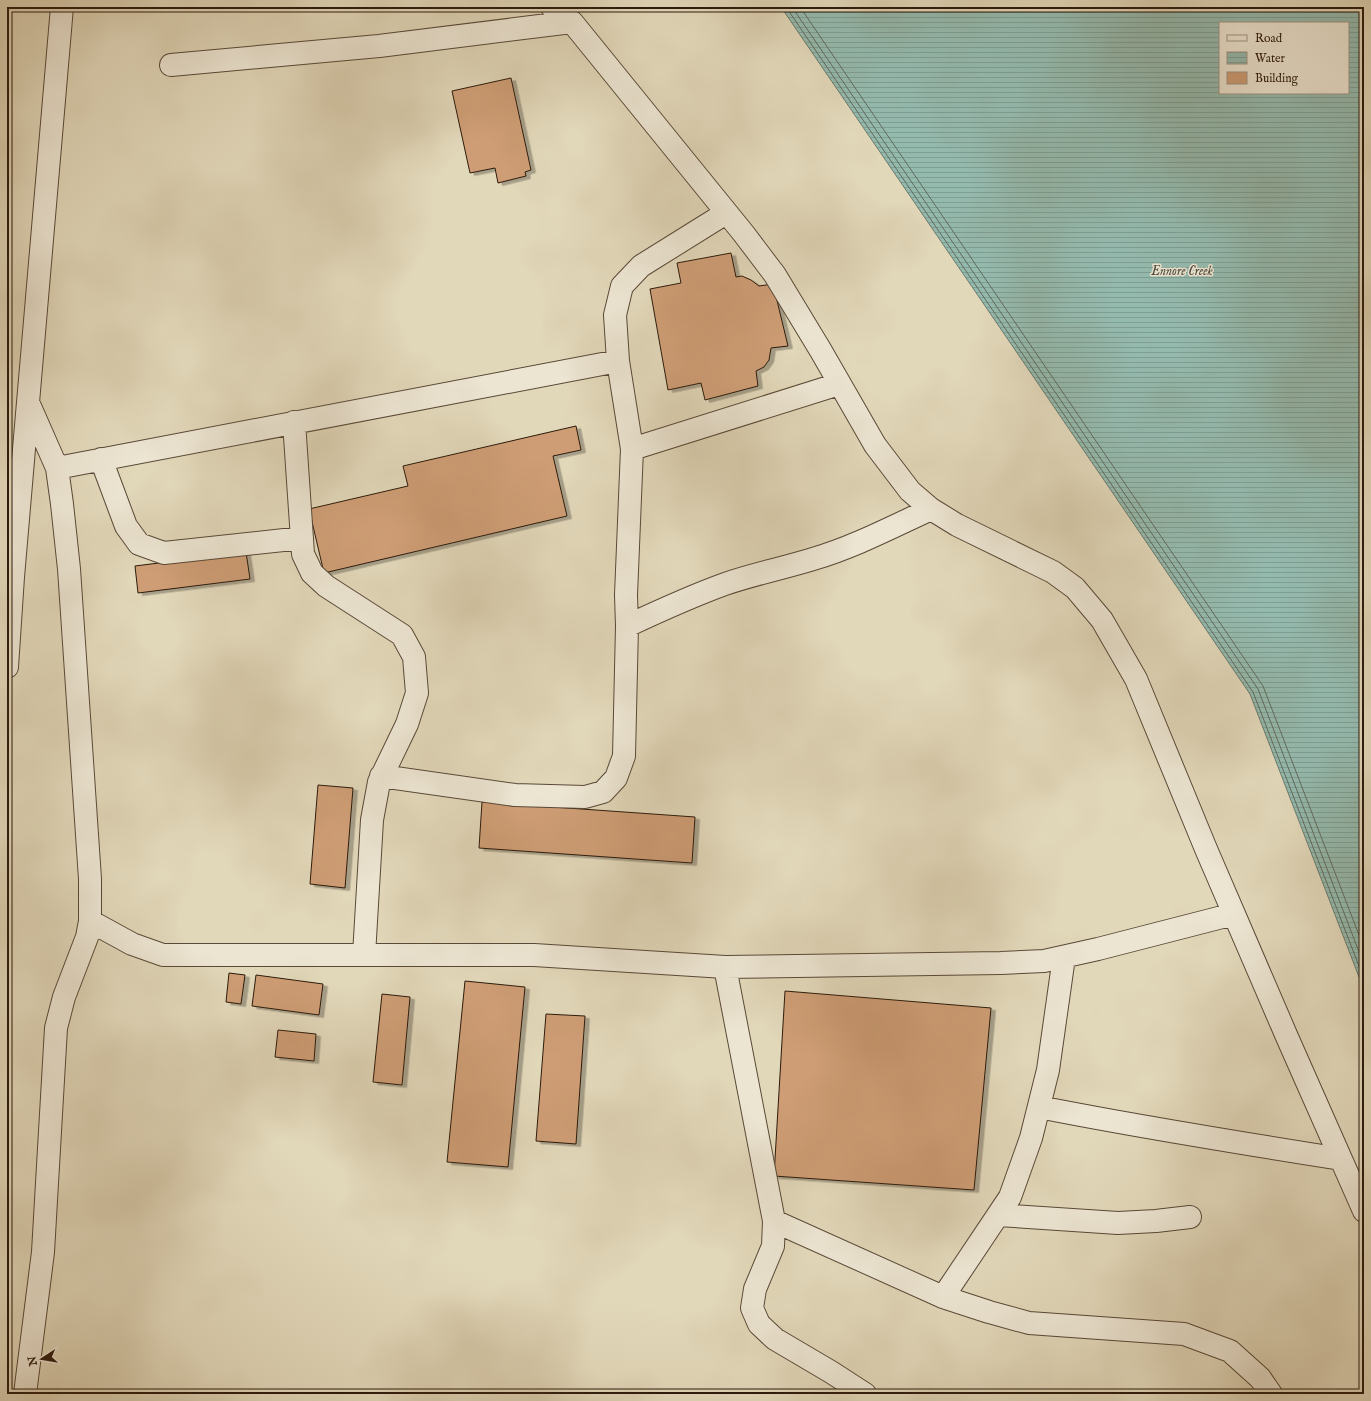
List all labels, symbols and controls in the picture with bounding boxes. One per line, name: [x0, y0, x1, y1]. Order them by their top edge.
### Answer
legend: [1219, 22, 1349, 94]
text: Road: [1255, 31, 1283, 46]
text: Water: [1255, 51, 1286, 66]
text: Building: [1255, 71, 1299, 86]
water label: Ennore Creek: [1150, 263, 1214, 280]
north arrow: [22, 1339, 62, 1379]
text: N: [25, 1354, 41, 1368]

